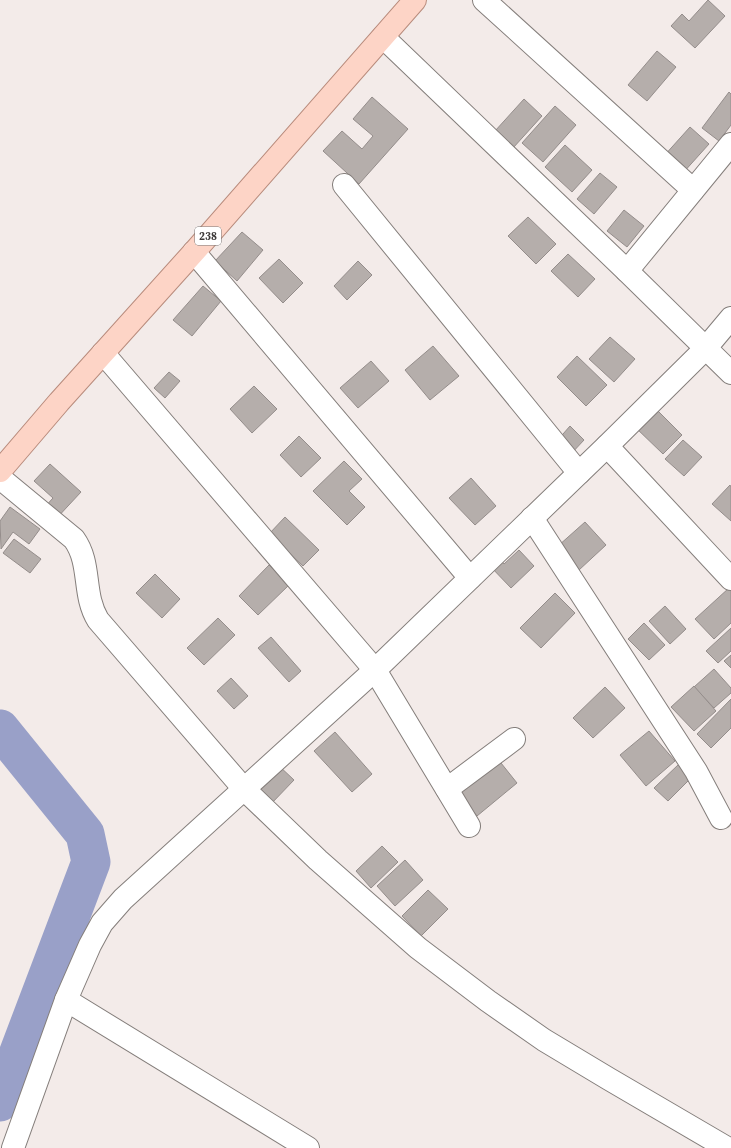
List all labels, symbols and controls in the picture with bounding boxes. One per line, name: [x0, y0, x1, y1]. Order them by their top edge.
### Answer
road number: 238: [195, 227, 221, 245]

